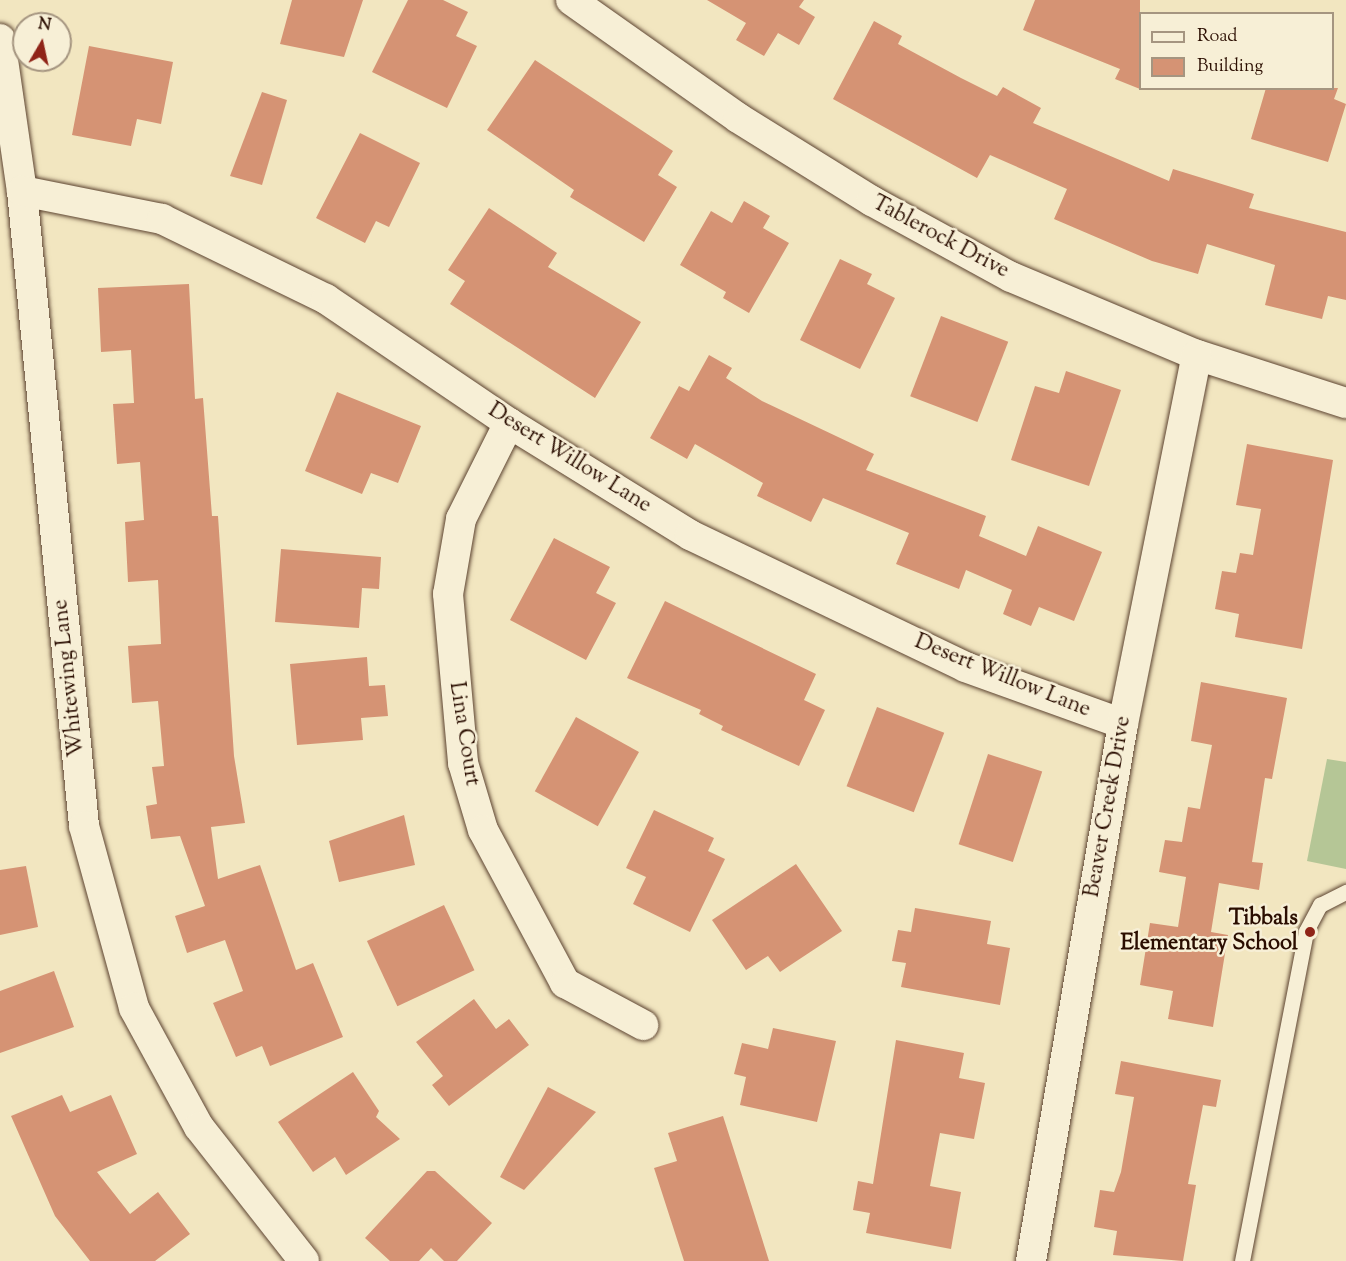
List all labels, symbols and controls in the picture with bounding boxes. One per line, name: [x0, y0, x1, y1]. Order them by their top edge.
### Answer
north arrow: [12, 12, 72, 72]
legend: [1139, 12, 1334, 90]
text: N: [36, 13, 53, 38]
text: Road: [1197, 24, 1237, 50]
text: Building: [1197, 54, 1263, 80]
street label: Tablerock Drive: [867, 191, 1013, 285]
street label: Desert Willow Lane: [483, 398, 655, 520]
street label: Whitewing Lane: [49, 598, 91, 758]
street label: Desert Willow Lane: [910, 630, 1094, 724]
street label: Lina Court: [442, 680, 484, 788]
street label: Beaver Creek Drive: [1080, 714, 1138, 900]
place label: Tibbals Elementary School: [1121, 906, 1298, 957]
marker: Tibbals Elementary School: [1303, 925, 1317, 939]

